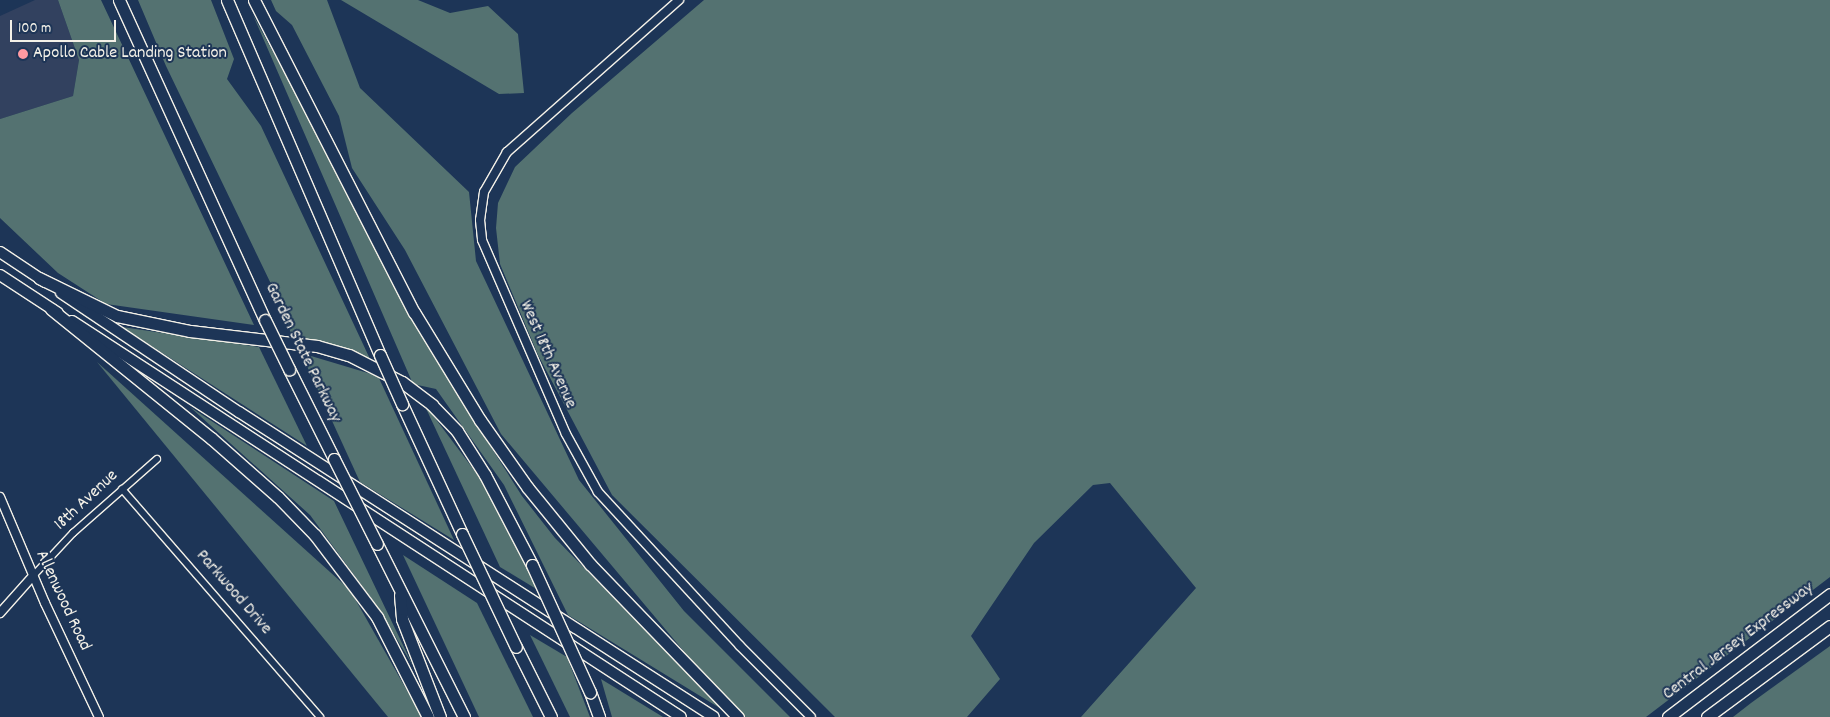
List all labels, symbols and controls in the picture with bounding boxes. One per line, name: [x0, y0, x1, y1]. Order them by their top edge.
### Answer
scale bar: [12, 10, 119, 42]
text: 100 m: [18, 18, 51, 40]
place label: Apollo Cable Landing Station: [33, 43, 227, 65]
marker: Apollo Cable Landing Station: [17, 48, 29, 60]
street label: Garden State Parkway: [259, 280, 345, 426]
street label: West 18th Avenue: [514, 298, 580, 412]
street label: 18th Avenue: [51, 466, 123, 536]
street label: Parkwood Drive: [190, 546, 276, 640]
street label: Allenwood Road: [29, 547, 95, 655]
street label: Central Jersey Expressway: [1659, 578, 1819, 706]

